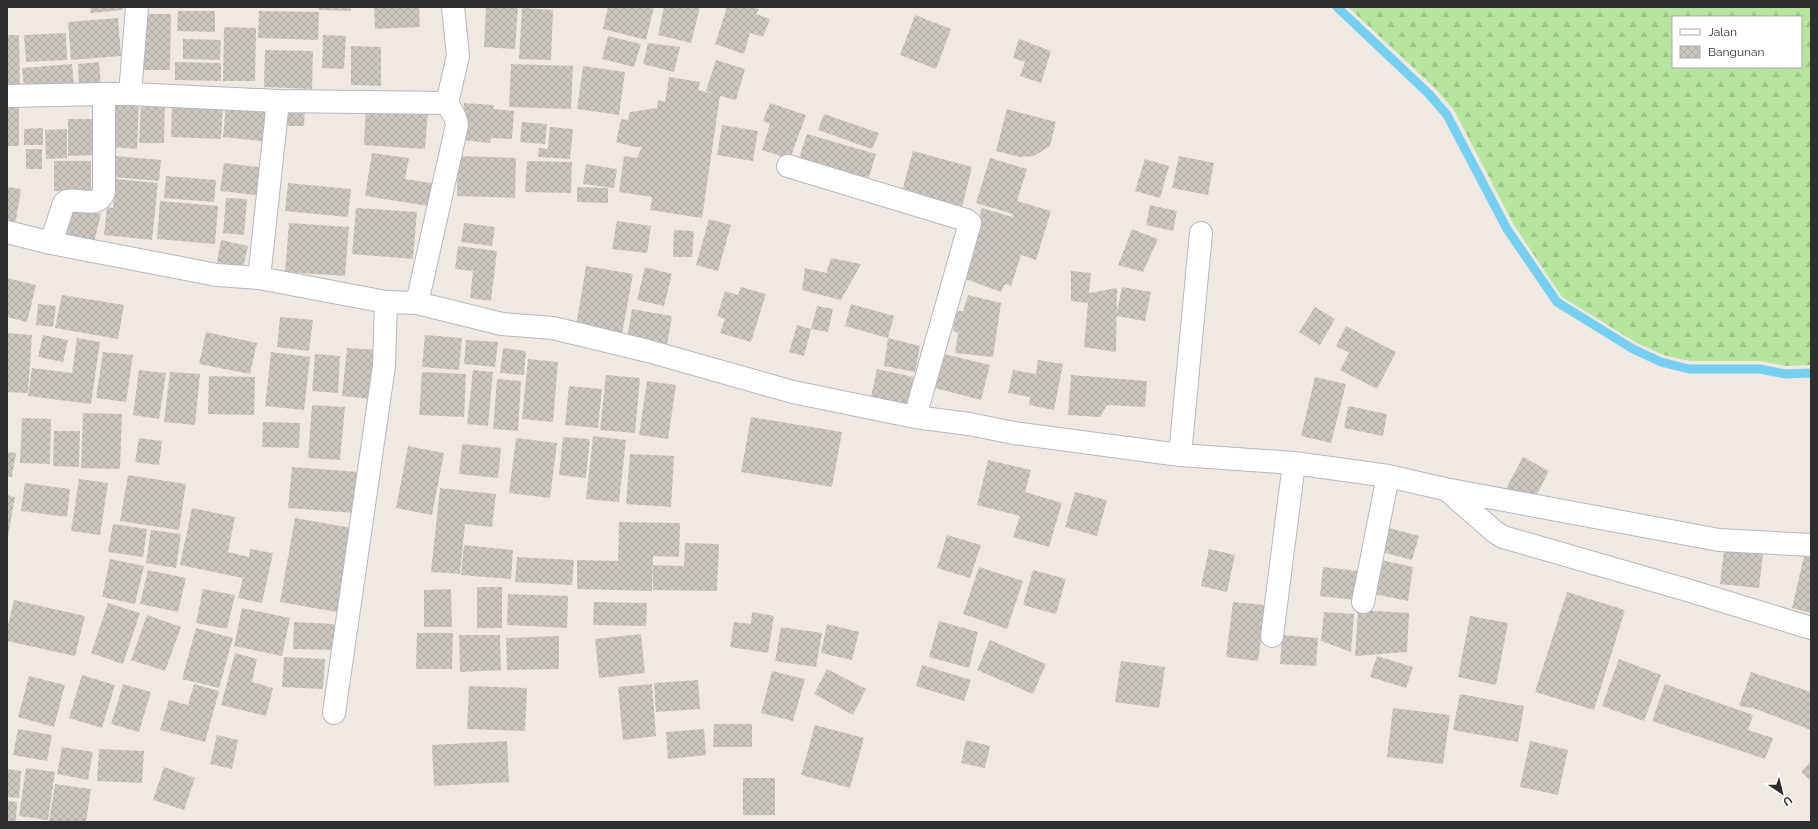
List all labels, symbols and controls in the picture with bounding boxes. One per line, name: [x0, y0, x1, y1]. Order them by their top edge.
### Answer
legend: [1672, 16, 1802, 68]
text: Jalan: [1708, 25, 1737, 39]
text: Bangunan: [1708, 45, 1765, 59]
north arrow: [1762, 773, 1802, 813]
text: U: [1780, 793, 1795, 808]

